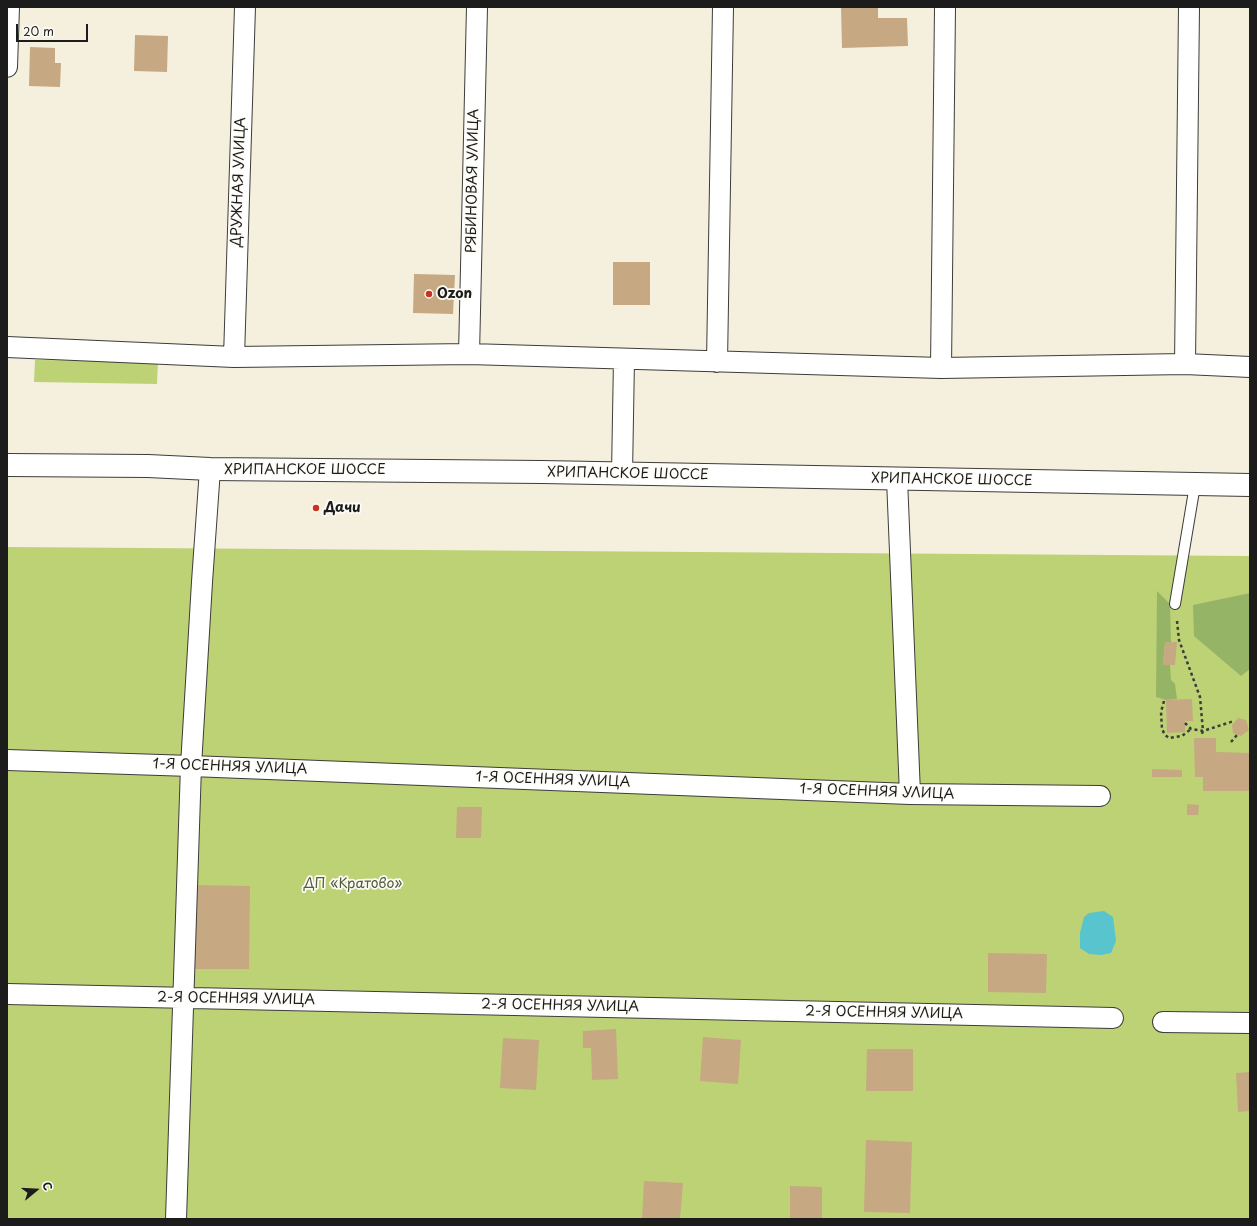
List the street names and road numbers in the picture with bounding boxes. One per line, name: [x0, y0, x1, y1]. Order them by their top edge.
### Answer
street label: РЯБИНОВАЯ УЛИЦА: [463, 109, 483, 253]
street label: ДРУЖНАЯ УЛИЦА: [228, 117, 250, 247]
street label: ХРИПАНСКОЕ ШОССЕ: [224, 462, 386, 478]
street label: ХРИПАНСКОЕ ШОССЕ: [547, 464, 709, 484]
street label: ХРИПАНСКОЕ ШОССЕ: [871, 470, 1033, 490]
street label: 1-Я ОСЕННЯЯ УЛИЦА: [152, 756, 308, 778]
street label: 1-Я ОСЕННЯЯ УЛИЦА: [475, 769, 631, 791]
street label: 1-Я ОСЕННЯЯ УЛИЦА: [799, 781, 955, 803]
street label: 2-Я ОСЕННЯЯ УЛИЦА: [157, 989, 315, 1009]
street label: 2-Я ОСЕННЯЯ УЛИЦА: [481, 996, 639, 1016]
street label: 2-Я ОСЕННЯЯ УЛИЦА: [805, 1003, 963, 1023]

